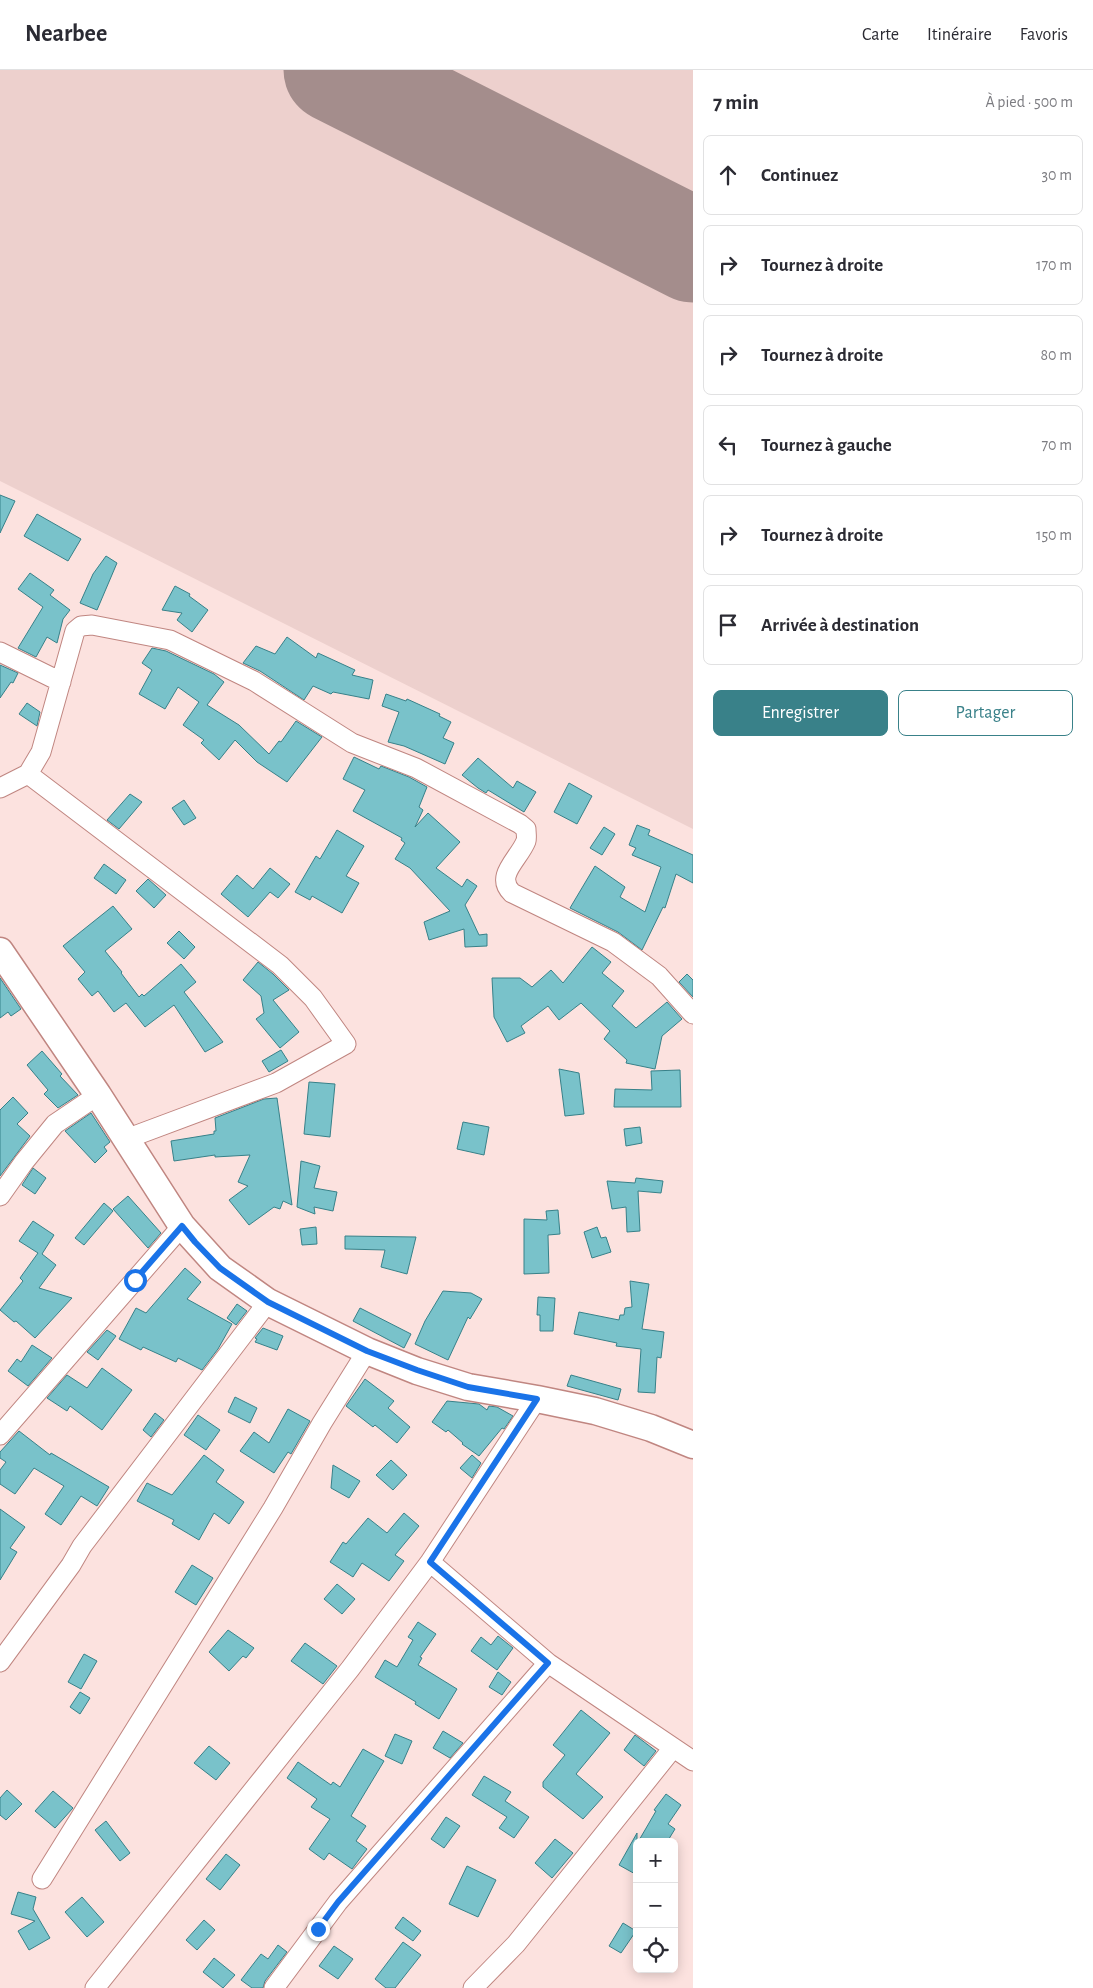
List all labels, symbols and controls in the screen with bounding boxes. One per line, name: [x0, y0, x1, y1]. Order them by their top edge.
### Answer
text: Nearbee: [25, 22, 107, 46]
text: Carte: [862, 26, 899, 44]
text: Itinéraire: [927, 26, 992, 44]
text: Favoris: [1020, 26, 1068, 44]
text: 7 min: [713, 92, 759, 113]
text: À pied · 500 m: [985, 94, 1073, 110]
icon: ahead: [714, 161, 742, 189]
text: Continuez: [761, 166, 838, 185]
text: 30 m: [1042, 167, 1072, 183]
icon: right: [714, 251, 742, 279]
text: Tournez à droite: [761, 256, 883, 275]
text: 170 m: [1036, 257, 1072, 273]
icon: right: [714, 341, 742, 369]
text: Tournez à droite: [761, 346, 883, 365]
text: 80 m: [1041, 347, 1072, 363]
icon: left: [714, 431, 742, 459]
text: Tournez à gauche: [761, 436, 892, 455]
text: 70 m: [1041, 437, 1072, 453]
icon: right: [714, 521, 742, 549]
text: Tournez à droite: [761, 526, 883, 545]
text: 150 m: [1036, 527, 1072, 543]
icon: arrive: [714, 611, 742, 639]
text: Arrivée à destination: [761, 616, 919, 635]
button: Enregistrer: [713, 690, 888, 736]
button: Partager: [898, 690, 1073, 736]
route start: [124, 1269, 147, 1292]
map controls: [633, 1838, 678, 1973]
button: +: [633, 1838, 678, 1883]
button: −: [633, 1883, 678, 1928]
route end: [307, 1918, 330, 1941]
button: locate: [633, 1928, 678, 1973]

